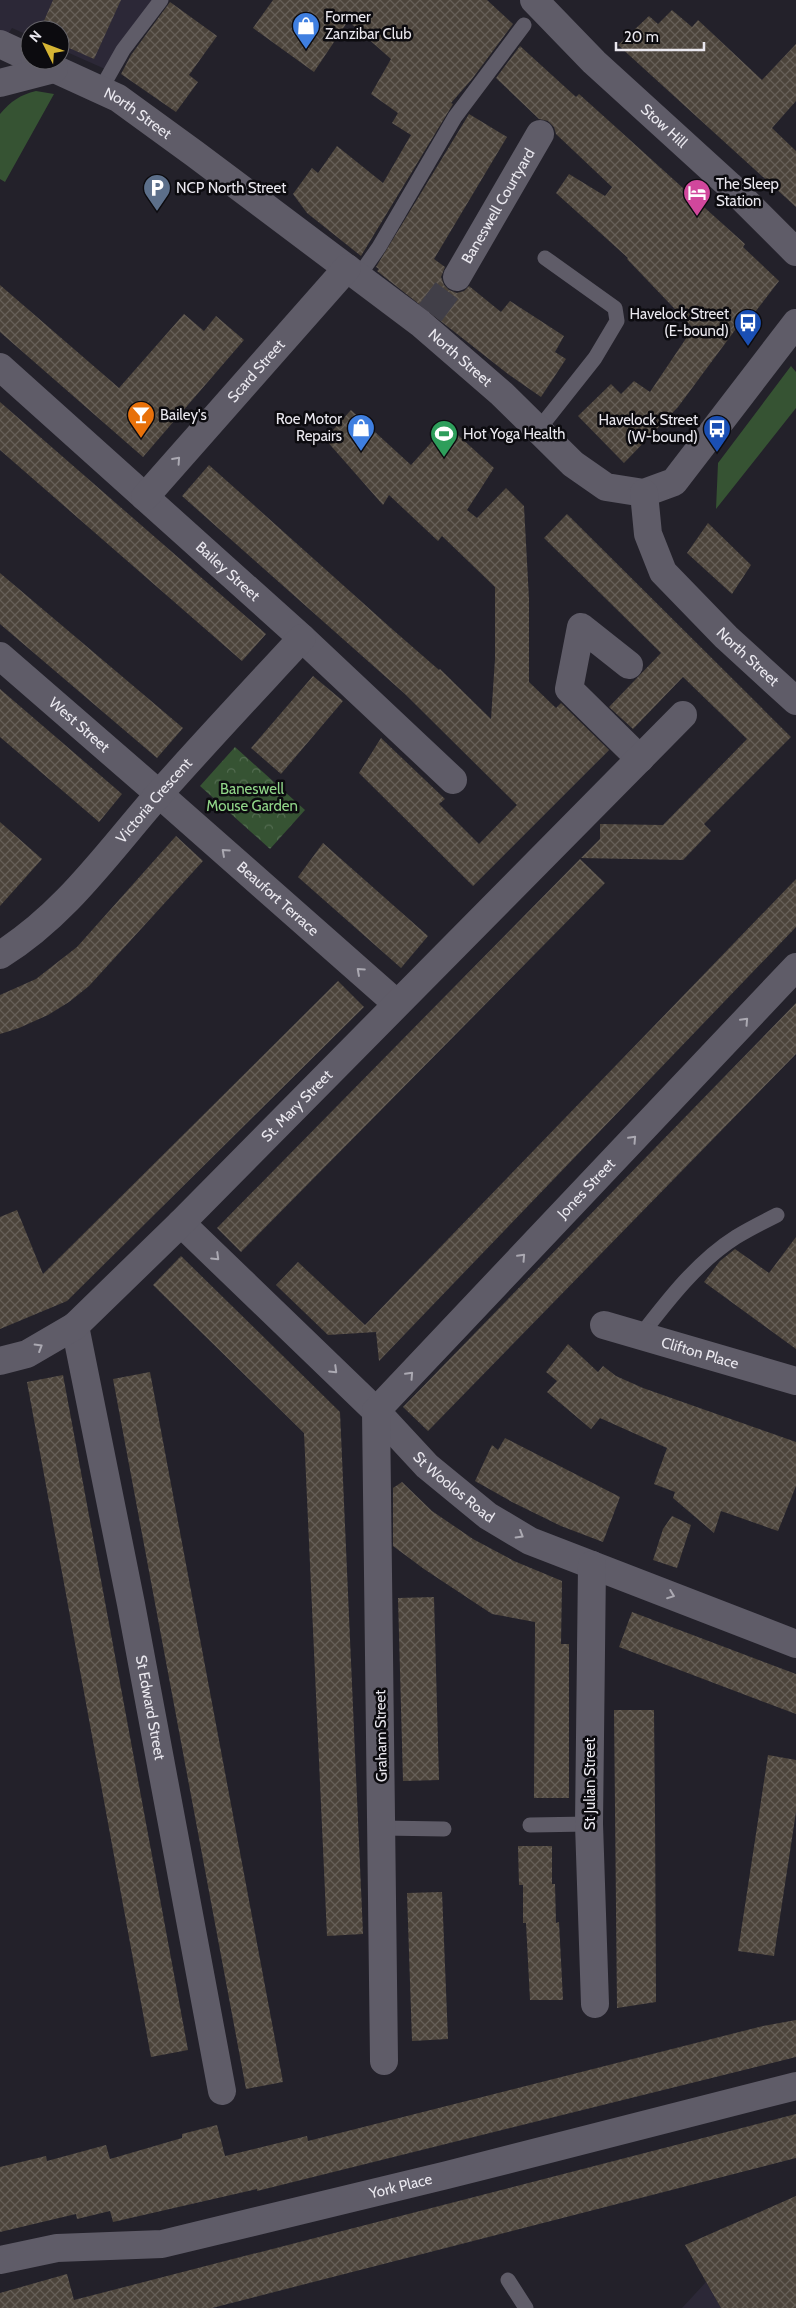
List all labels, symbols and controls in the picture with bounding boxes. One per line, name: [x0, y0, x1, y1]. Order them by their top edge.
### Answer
place label: Former Zanzibar Club: [325, 8, 412, 43]
shop icon: Former Zanzibar Club: [291, 11, 321, 50]
north arrow: [20, 20, 70, 70]
scale bar: [616, 20, 704, 52]
text: N: [25, 27, 45, 46]
text: 20 m: [624, 28, 659, 46]
street label: North Street: [101, 84, 175, 143]
street label: Stow Hill: [637, 100, 691, 152]
street label: Baneswell Courtyard: [458, 145, 539, 267]
parking icon: NCP North Street: [142, 173, 172, 212]
place label: The Sleep Station: [716, 175, 779, 210]
hotel icon: The Sleep Station: [682, 178, 712, 217]
place label: NCP North Street: [176, 179, 286, 197]
place label: Havelock Street (E-bound): [630, 305, 729, 340]
bus stop icon: Havelock Street (E-bound): [733, 308, 763, 347]
street label: North Street: [425, 325, 496, 390]
street label: Scard Street: [224, 336, 289, 406]
bar icon: Bailey's: [126, 400, 156, 439]
place label: Bailey's: [160, 406, 207, 424]
place label: Roe Motor Repairs: [276, 410, 342, 445]
place label: Havelock Street (W-bound): [599, 411, 698, 446]
shop icon: Roe Motor Repairs: [346, 413, 376, 452]
bus stop icon: Havelock Street (W-bound): [702, 414, 732, 453]
sports icon: Hot Yoga Health: [429, 419, 459, 458]
place label: Hot Yoga Health: [463, 425, 565, 443]
one-way arrow: [171, 457, 180, 466]
street label: Bailey Street: [192, 538, 264, 605]
street label: North Street: [713, 624, 783, 690]
street label: West Street: [45, 694, 113, 756]
street label: Victoria Crescent: [112, 754, 196, 847]
park label: Baneswell Mouse Garden: [206, 780, 298, 815]
one-way arrow: [222, 848, 231, 857]
street label: Beaufort Terrace: [233, 858, 323, 940]
one-way arrow: [356, 968, 365, 977]
one-way arrow: [739, 1018, 748, 1027]
street label: St. Mary Street: [257, 1066, 336, 1145]
one-way arrow: [627, 1136, 636, 1145]
street label: Jones Street: [553, 1155, 619, 1223]
one-way arrow: [211, 1251, 220, 1260]
one-way arrow: [516, 1254, 525, 1263]
street label: Clifton Place: [659, 1333, 741, 1373]
one-way arrow: [34, 1344, 43, 1354]
one-way arrow: [328, 1364, 337, 1373]
one-way arrow: [404, 1372, 413, 1381]
street label: St Woolos Road: [409, 1448, 498, 1527]
one-way arrow: [514, 1528, 523, 1538]
one-way arrow: [666, 1589, 674, 1599]
street label: St Edward Street: [132, 1654, 169, 1762]
street label: Graham Street: [371, 1690, 391, 1782]
street label: St Julian Street: [581, 1738, 599, 1830]
street label: York Place: [367, 2170, 434, 2203]

